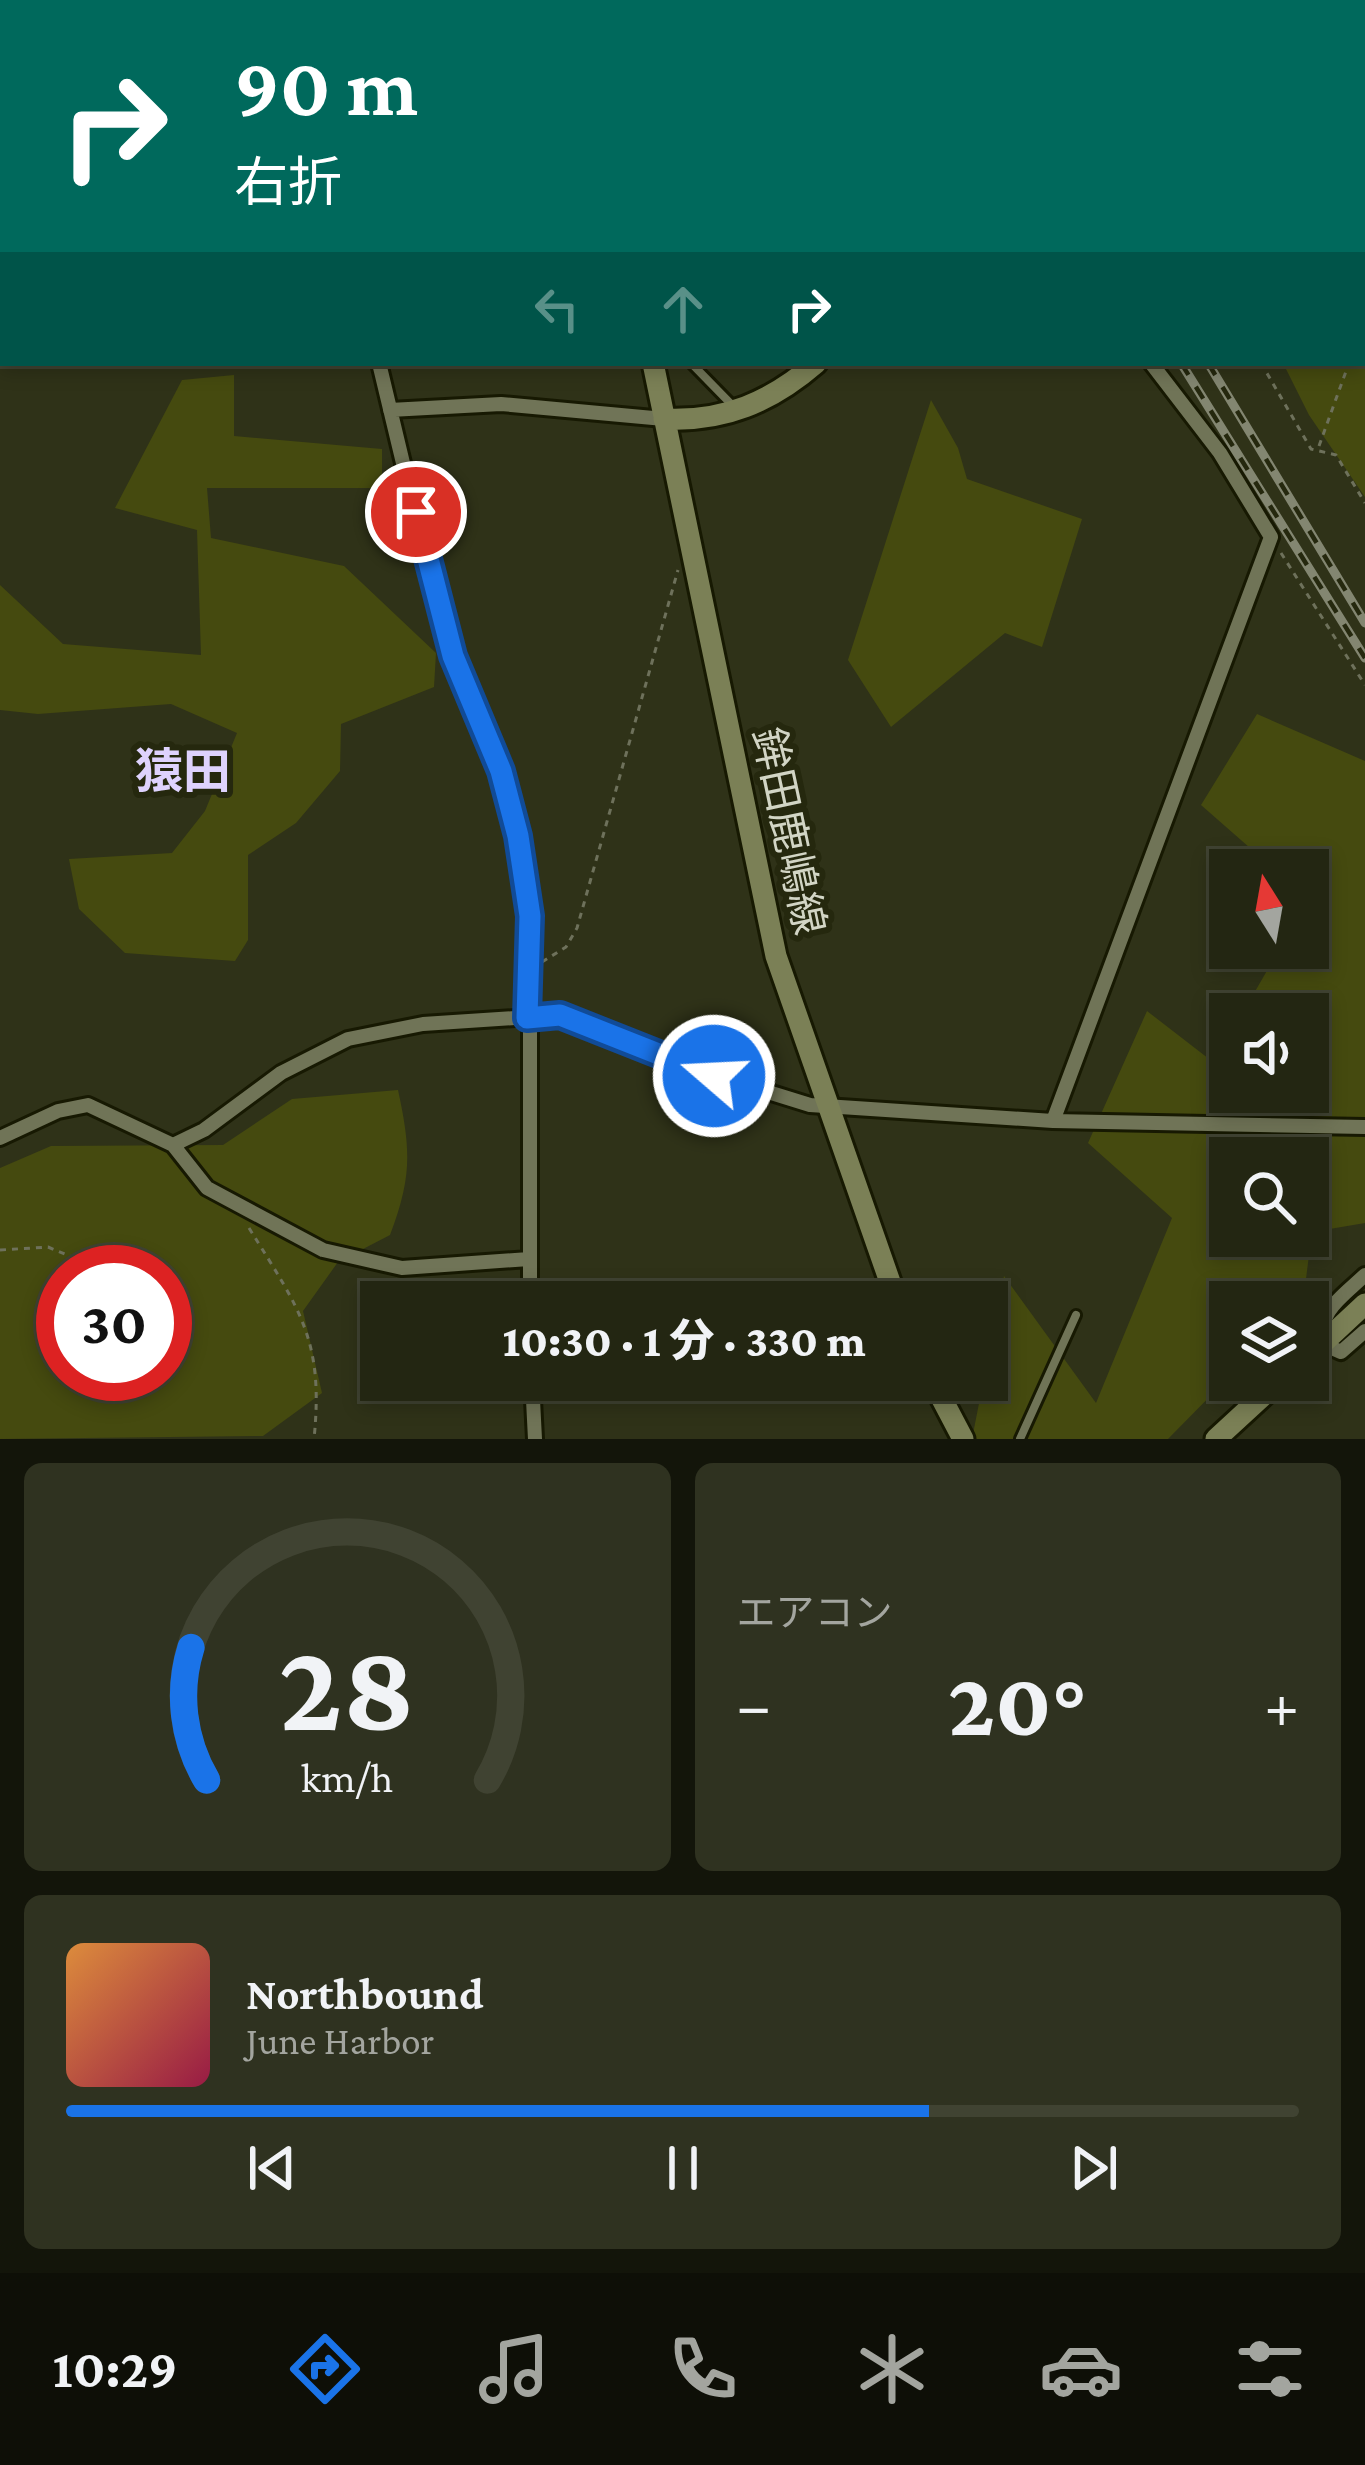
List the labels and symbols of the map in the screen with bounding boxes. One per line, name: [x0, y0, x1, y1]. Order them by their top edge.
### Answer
pin: [365, 461, 467, 563]
street label: 鉾田鹿嶋線: [744, 723, 834, 939]
district label: 猿田: [135, 745, 231, 798]
north arrow: [1209, 849, 1329, 969]
position arrow: [651, 1013, 777, 1139]
speed limit sign: 30: [36, 1245, 192, 1401]

